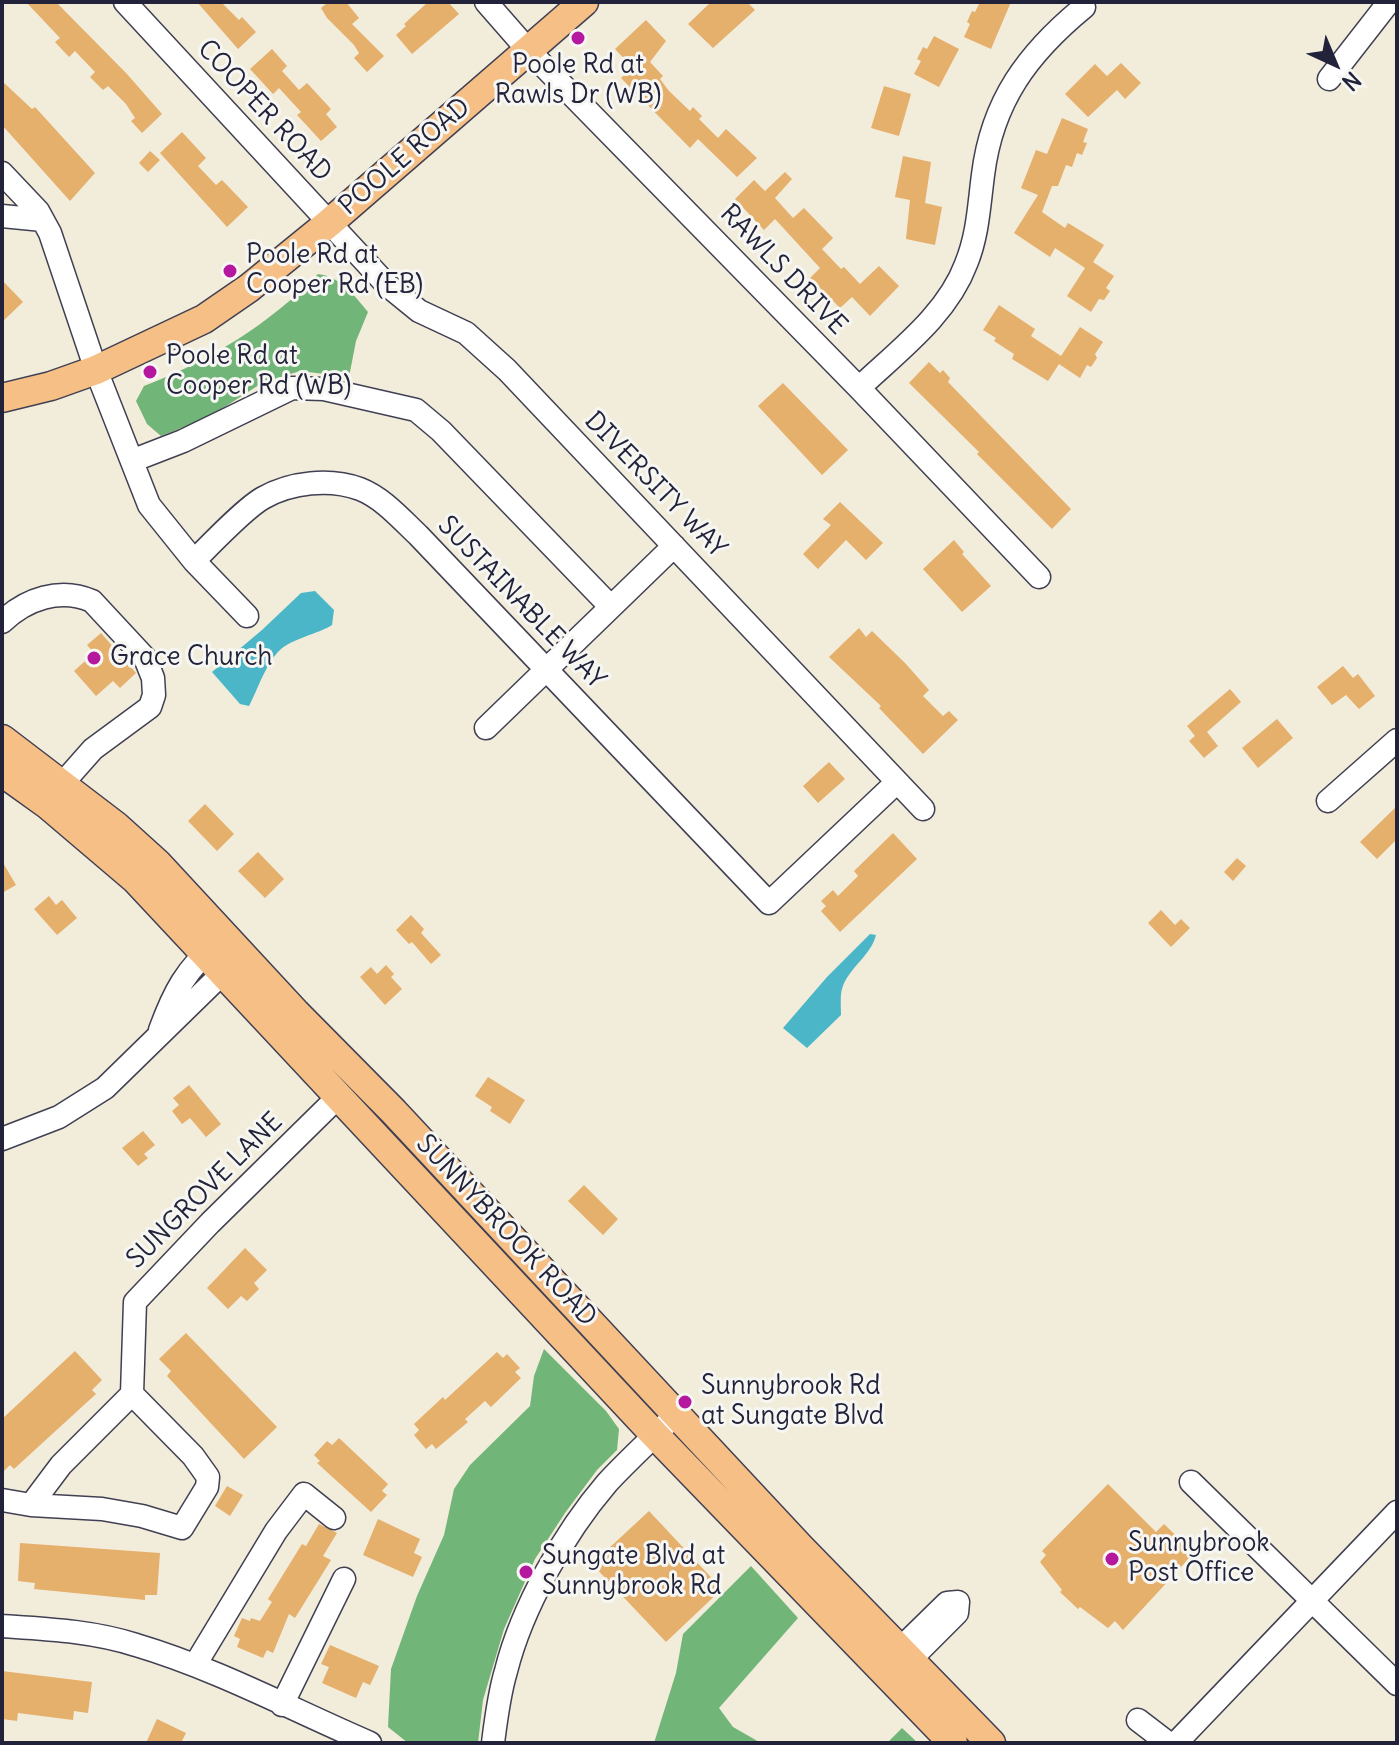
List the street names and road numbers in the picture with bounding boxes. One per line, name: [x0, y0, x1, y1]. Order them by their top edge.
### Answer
street label: COOPER ROAD: [190, 34, 338, 188]
street label: POOLE ROAD: [333, 92, 477, 222]
street label: RAWLS DRIVE: [713, 198, 853, 342]
street label: DIVERSITY WAY: [578, 406, 732, 564]
street label: SUSTAINABLE WAY: [431, 510, 611, 696]
street label: SUNGROVE LANE: [121, 1107, 289, 1275]
street label: SUNNYBROOK ROAD: [409, 1129, 603, 1333]

